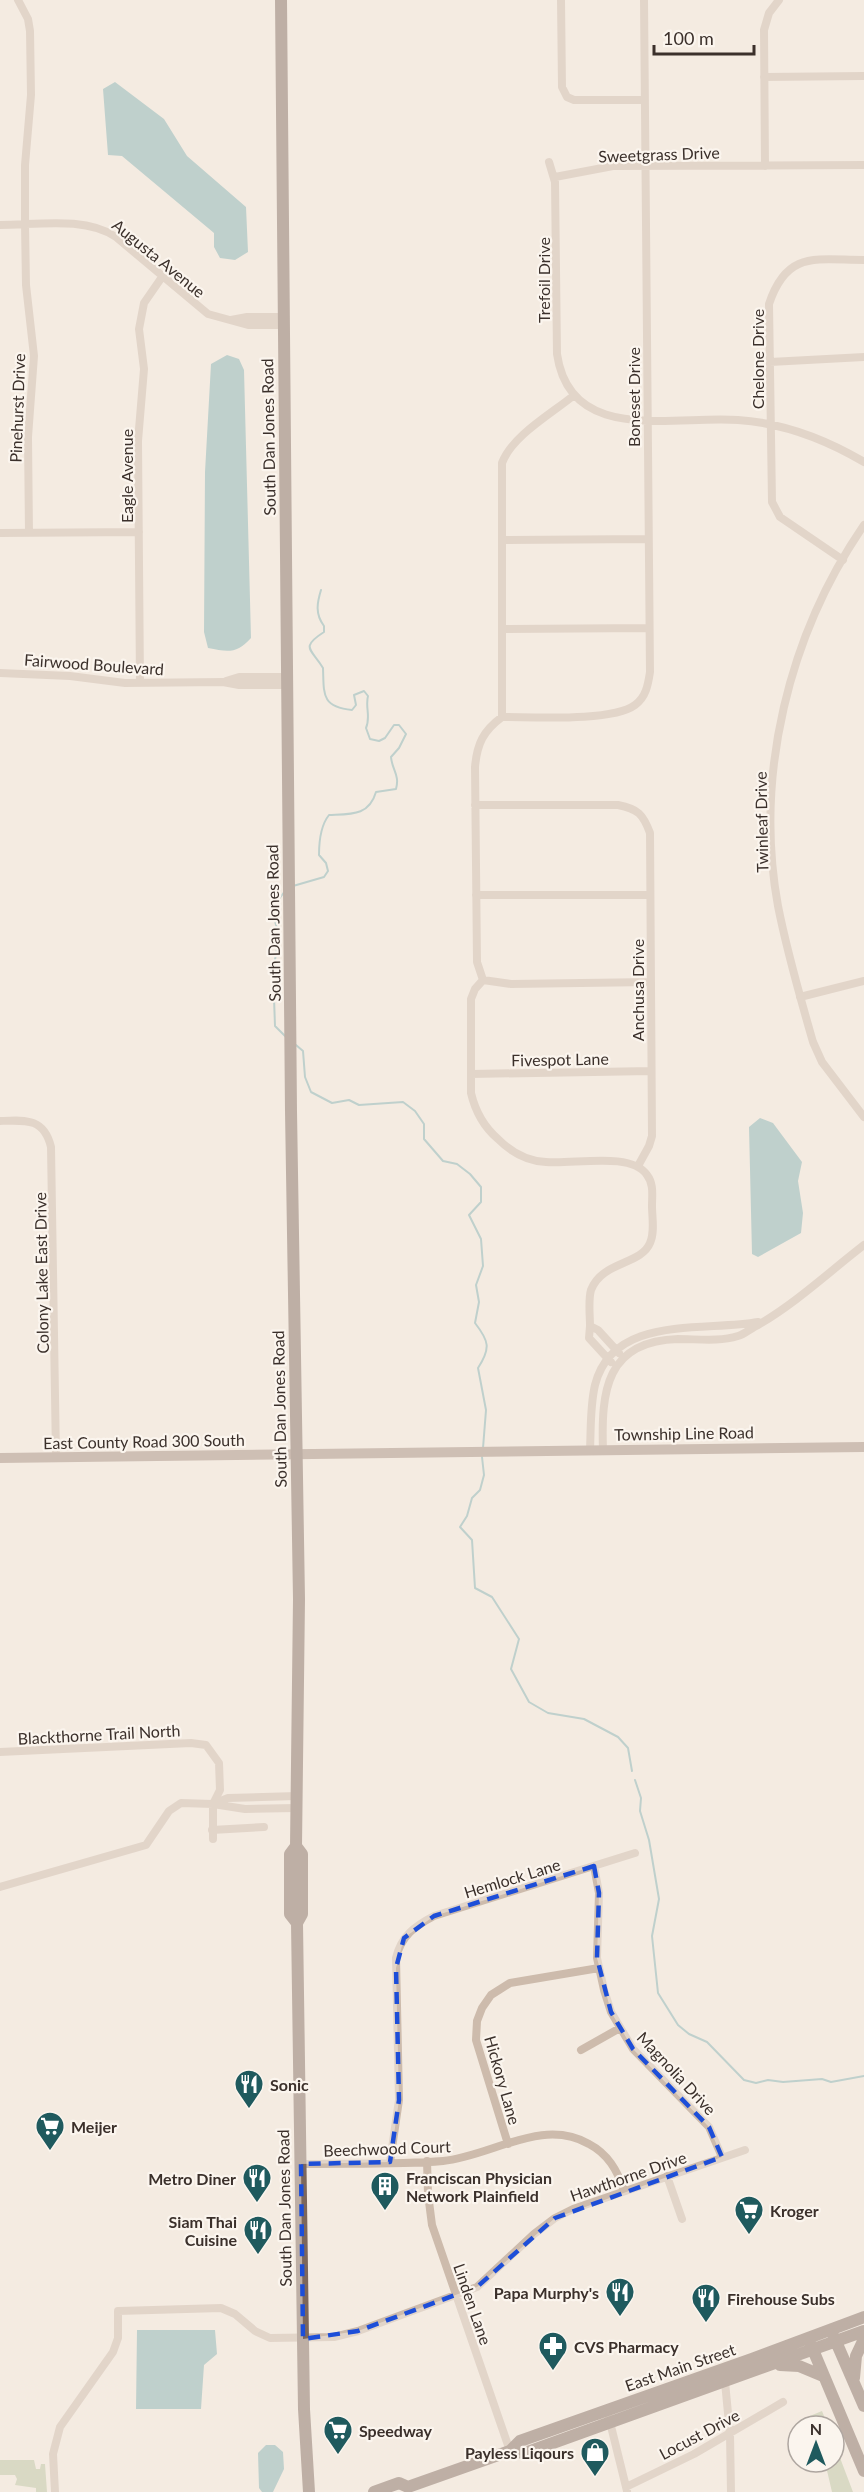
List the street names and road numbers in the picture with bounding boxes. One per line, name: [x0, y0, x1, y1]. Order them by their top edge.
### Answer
street label: Sweetgrass Drive: [598, 142, 720, 166]
street label: Augusta Avenue: [109, 215, 209, 301]
street label: Trefoil Drive: [534, 237, 553, 323]
street label: Chelone Drive: [748, 309, 767, 409]
street label: Boneset Drive: [624, 347, 643, 447]
street label: Pinehurst Drive: [6, 353, 28, 463]
street label: South Dan Jones Road: [257, 358, 279, 516]
street label: Eagle Avenue: [117, 429, 136, 523]
street label: Fairwood Boulevard: [24, 650, 164, 678]
street label: Twinleaf Drive: [751, 771, 771, 873]
street label: South Dan Jones Road: [262, 844, 284, 1002]
street label: Anchusa Drive: [628, 939, 647, 1041]
street label: Fivespot Lane: [511, 1049, 609, 1069]
street label: Colony Lake East Drive: [30, 1192, 52, 1354]
street label: South Dan Jones Road: [268, 1330, 290, 1488]
street label: Township Line Road: [614, 1422, 754, 1444]
street label: East County Road 300 South: [43, 1430, 245, 1452]
street label: Blackthorne Trail North: [17, 1720, 181, 1748]
street label: Hemlock Lane: [461, 1854, 563, 1902]
street label: Magnolia Drive: [634, 2028, 720, 2118]
street label: Hickory Lane: [481, 2033, 525, 2127]
street label: South Dan Jones Road: [273, 2129, 295, 2287]
street label: Beechwood Court: [323, 2136, 451, 2160]
street label: Hawthorne Drive: [567, 2147, 689, 2205]
street label: Linden Lane: [450, 2261, 496, 2347]
street label: East Main Street: [622, 2339, 738, 2395]
street label: Locust Drive: [656, 2405, 742, 2463]

